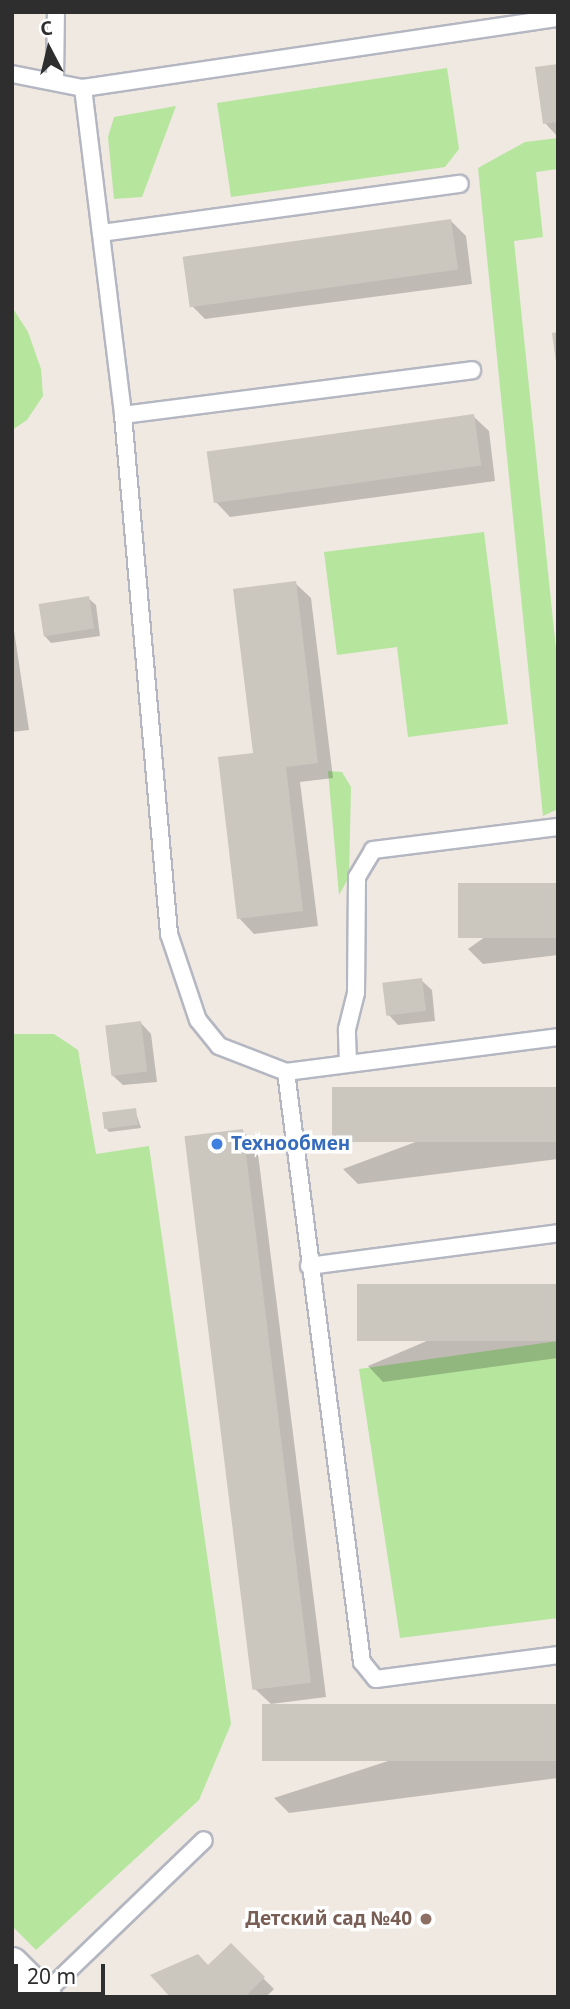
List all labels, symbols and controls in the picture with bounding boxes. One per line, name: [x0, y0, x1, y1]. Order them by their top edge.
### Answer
north arrow: [14, 14, 84, 84]
text: С: [39, 15, 54, 42]
place label: Технообмен: [231, 1133, 350, 1155]
marker: Технообмен: [209, 1136, 225, 1152]
place label: Детский сад №40: [245, 1908, 412, 1930]
marker: Детский сад №40: [418, 1911, 434, 1927]
scale bar: [18, 1950, 108, 1994]
text: 20 m: [27, 1962, 76, 1990]

